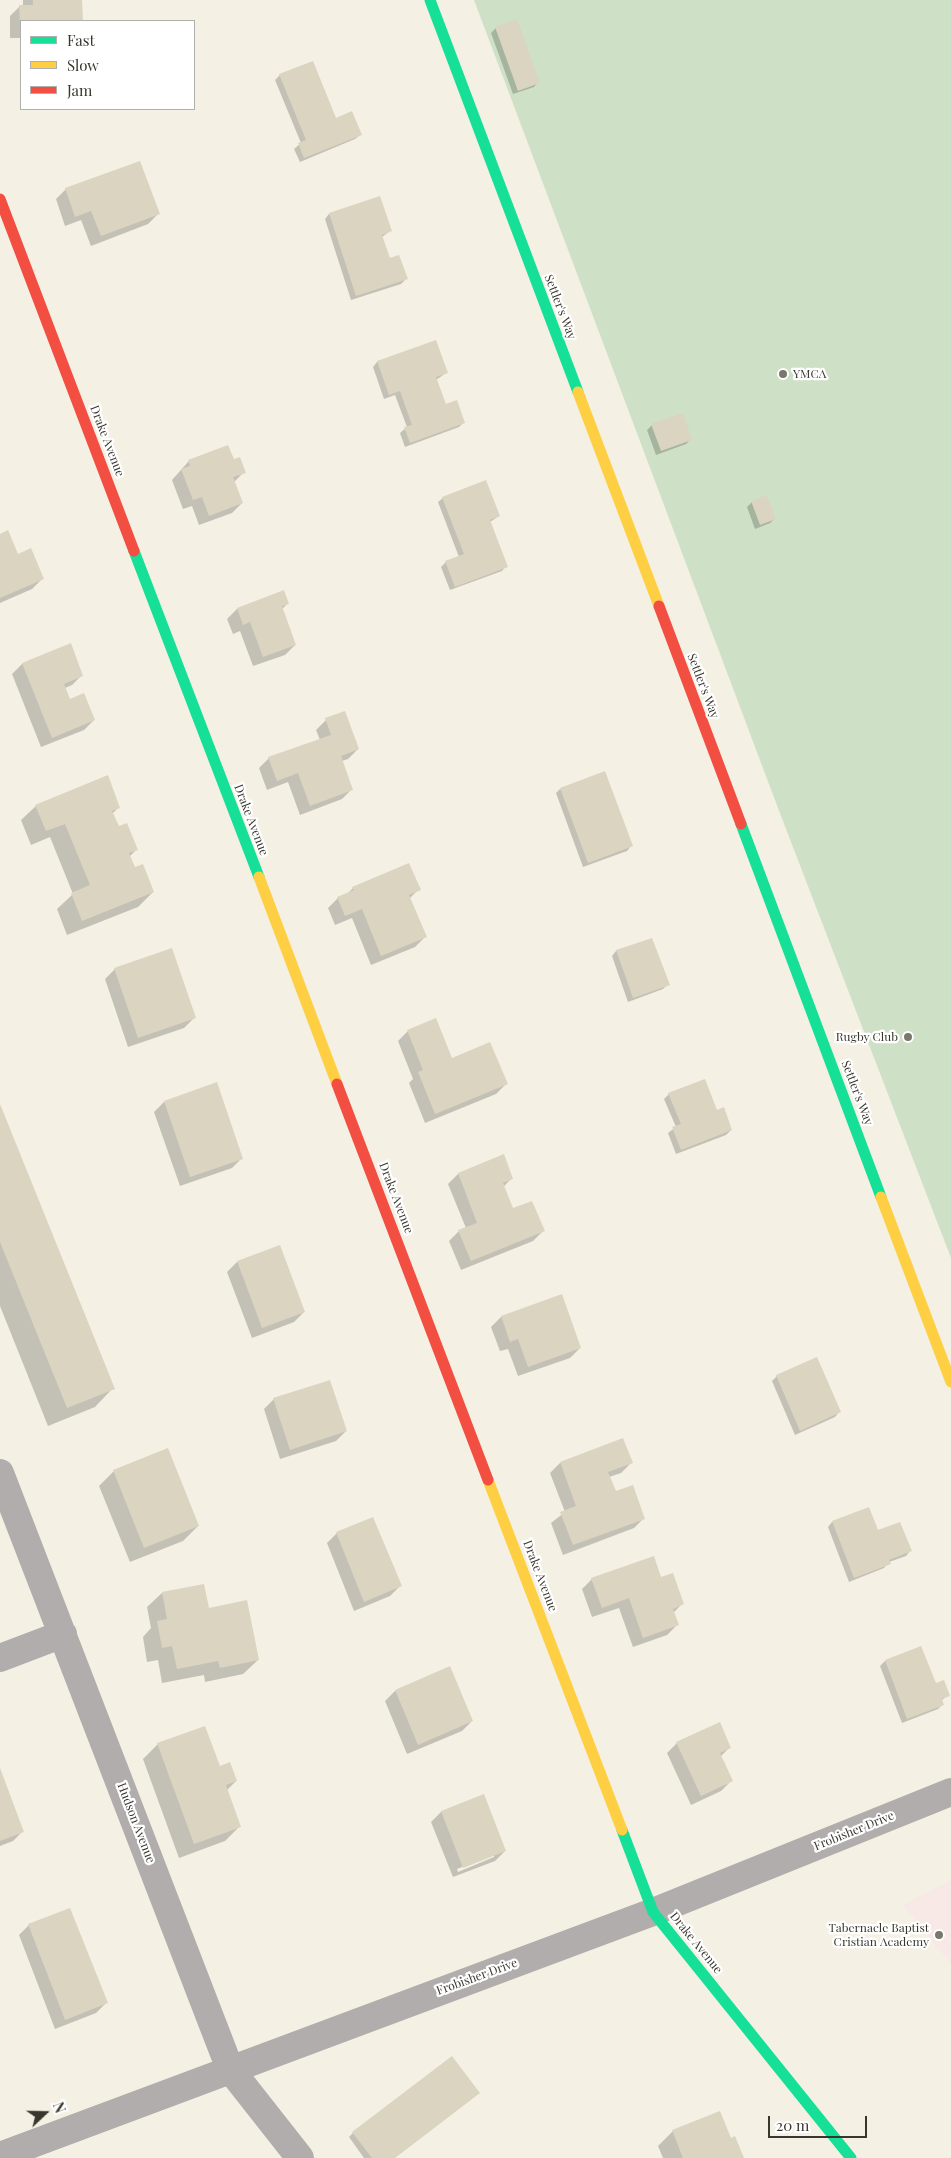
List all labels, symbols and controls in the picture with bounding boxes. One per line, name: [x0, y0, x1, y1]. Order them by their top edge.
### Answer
legend: [20, 20, 195, 110]
text: Fast: [67, 30, 95, 50]
text: Slow: [67, 55, 99, 75]
text: Jam: [67, 80, 92, 100]
street label: Settler's Way: [541, 273, 579, 341]
place label: YMCA: [793, 367, 826, 381]
marker: YMCA: [777, 368, 789, 380]
street label: Drake Avenue: [87, 403, 127, 479]
street label: Settler's Way: [684, 652, 722, 720]
street label: Drake Avenue: [231, 782, 271, 858]
place label: Rugby Club: [836, 1030, 898, 1044]
marker: Rugby Club: [902, 1031, 914, 1043]
street label: Settler's Way: [838, 1059, 876, 1127]
street label: Drake Avenue: [376, 1160, 416, 1236]
street label: Drake Avenue: [520, 1538, 560, 1614]
street label: Hudson Avenue: [114, 1781, 158, 1865]
street label: Frobisher Drive: [812, 1808, 896, 1854]
street label: Drake Avenue: [667, 1909, 725, 1977]
place label: Tabernacle Baptist Cristian Academy: [828, 1921, 929, 1949]
marker: Tabernacle Baptist Cristian Academy: [933, 1929, 945, 1941]
street label: Frobisher Drive: [435, 1956, 519, 1998]
north arrow: [20, 2088, 70, 2138]
text: N: [49, 2099, 70, 2116]
scale bar: [771, 2106, 870, 2138]
text: 20 m: [776, 2115, 809, 2135]

